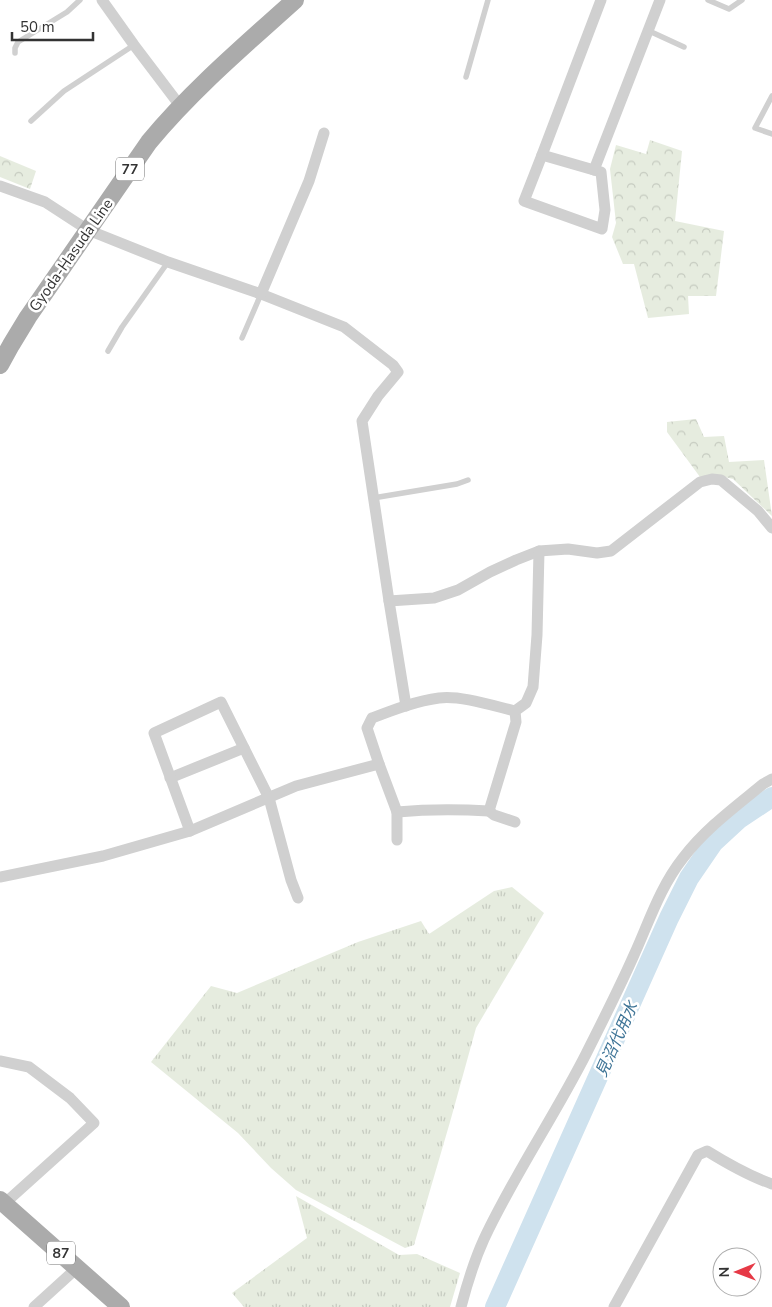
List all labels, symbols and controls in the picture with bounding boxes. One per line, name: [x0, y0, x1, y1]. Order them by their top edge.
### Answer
scale bar: [12, 10, 94, 42]
text: 50 m: [20, 17, 55, 37]
road number: 77: [116, 157, 144, 180]
street label: Gyoda-Hasuda Line: [25, 195, 118, 315]
water label: 見沼代用水: [591, 997, 644, 1080]
road number: 87: [47, 1242, 75, 1264]
north arrow: [712, 1247, 762, 1297]
text: N: [715, 1267, 734, 1278]

